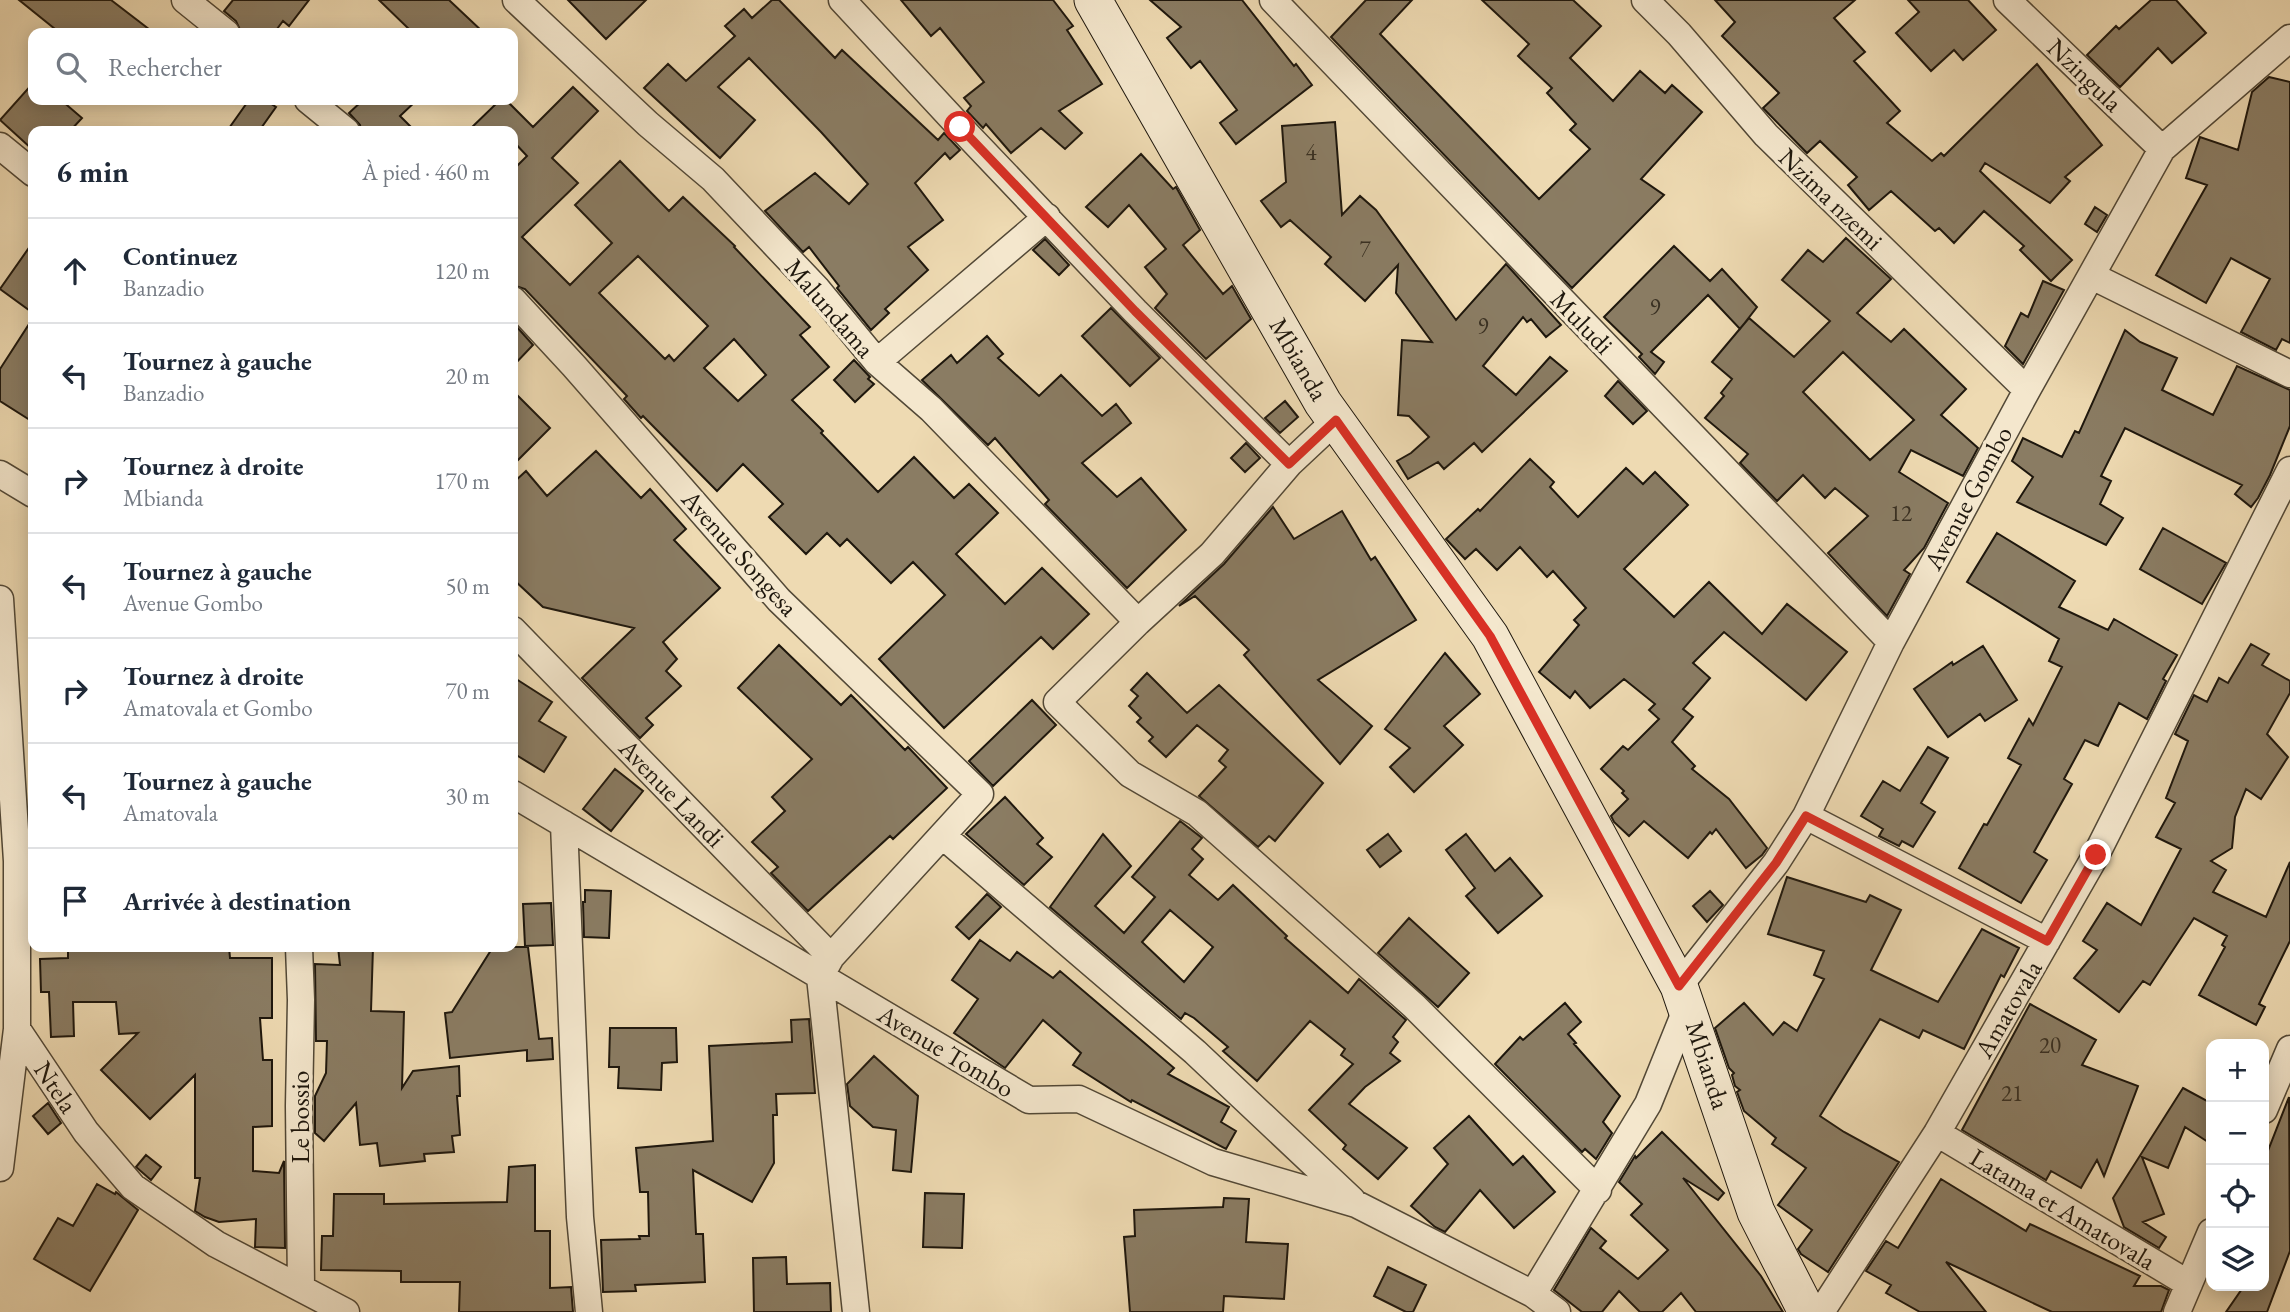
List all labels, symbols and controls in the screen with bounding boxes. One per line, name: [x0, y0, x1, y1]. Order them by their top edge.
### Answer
search box: [28, 28, 518, 105]
street label: Nzingula: [2040, 31, 2130, 120]
icon: search: [52, 48, 90, 86]
text: Rechercher: [108, 50, 222, 84]
route start: [944, 111, 975, 142]
house number: 4: [1305, 137, 1317, 167]
street label: Nzima nzemi: [1771, 141, 1891, 257]
text: 6 min: [56, 152, 129, 191]
text: À pied · 460 m: [362, 157, 490, 187]
house number: 7: [1359, 234, 1371, 264]
text: Continuez: [123, 239, 237, 273]
street label: Malundama: [777, 251, 883, 365]
icon: ahead: [56, 252, 94, 290]
text: 120 m: [434, 256, 490, 286]
text: Banzadio: [123, 273, 204, 303]
street label: Muludi: [1543, 283, 1621, 361]
house number: 9: [1649, 292, 1661, 322]
street label: Mbianda: [1262, 311, 1337, 407]
house number: 9: [1477, 311, 1489, 341]
text: Tournez à gauche: [123, 344, 312, 378]
icon: left: [56, 357, 94, 395]
text: 20 m: [445, 361, 490, 391]
text: Banzadio: [123, 378, 204, 408]
street label: Avenue Gombo: [1915, 420, 2020, 577]
text: Tournez à droite: [123, 449, 304, 483]
icon: right: [56, 462, 94, 500]
text: 170 m: [434, 466, 490, 496]
street label: Avenue Songesa: [674, 482, 806, 624]
text: Mbianda: [123, 483, 203, 513]
house number: 12: [1890, 498, 1912, 528]
text: Tournez à gauche: [123, 554, 312, 588]
icon: left: [56, 567, 94, 605]
text: 50 m: [445, 571, 490, 601]
text: Avenue Gombo: [123, 588, 263, 618]
text: Tournez à droite: [123, 659, 304, 693]
icon: right: [56, 672, 94, 710]
text: 70 m: [445, 676, 490, 706]
text: Amatovala et Gombo: [123, 693, 313, 723]
street label: Avenue Landi: [611, 731, 732, 855]
text: Tournez à gauche: [123, 764, 312, 798]
icon: left: [56, 777, 94, 815]
text: 30 m: [445, 781, 490, 811]
text: Amatovala: [123, 798, 218, 828]
route end: [2080, 839, 2111, 870]
icon: arrive: [56, 882, 94, 920]
text: Arrivée à destination: [123, 884, 351, 918]
street label: Amatovala: [1966, 954, 2050, 1065]
street label: Avenue Tombo: [870, 996, 1021, 1105]
street label: Mbianda: [1678, 1017, 1738, 1114]
house number: 20: [2039, 1030, 2061, 1060]
map controls: [2206, 1039, 2269, 1291]
button: +: [2206, 1039, 2269, 1102]
street label: Ntela: [26, 1054, 86, 1120]
street label: Le bossio: [283, 1071, 317, 1163]
house number: 21: [2001, 1078, 2023, 1108]
button: −: [2206, 1102, 2269, 1165]
street label: Latama et Amatovala: [1964, 1140, 2163, 1278]
button: locate: [2206, 1165, 2269, 1228]
button: layers: [2206, 1228, 2269, 1291]

